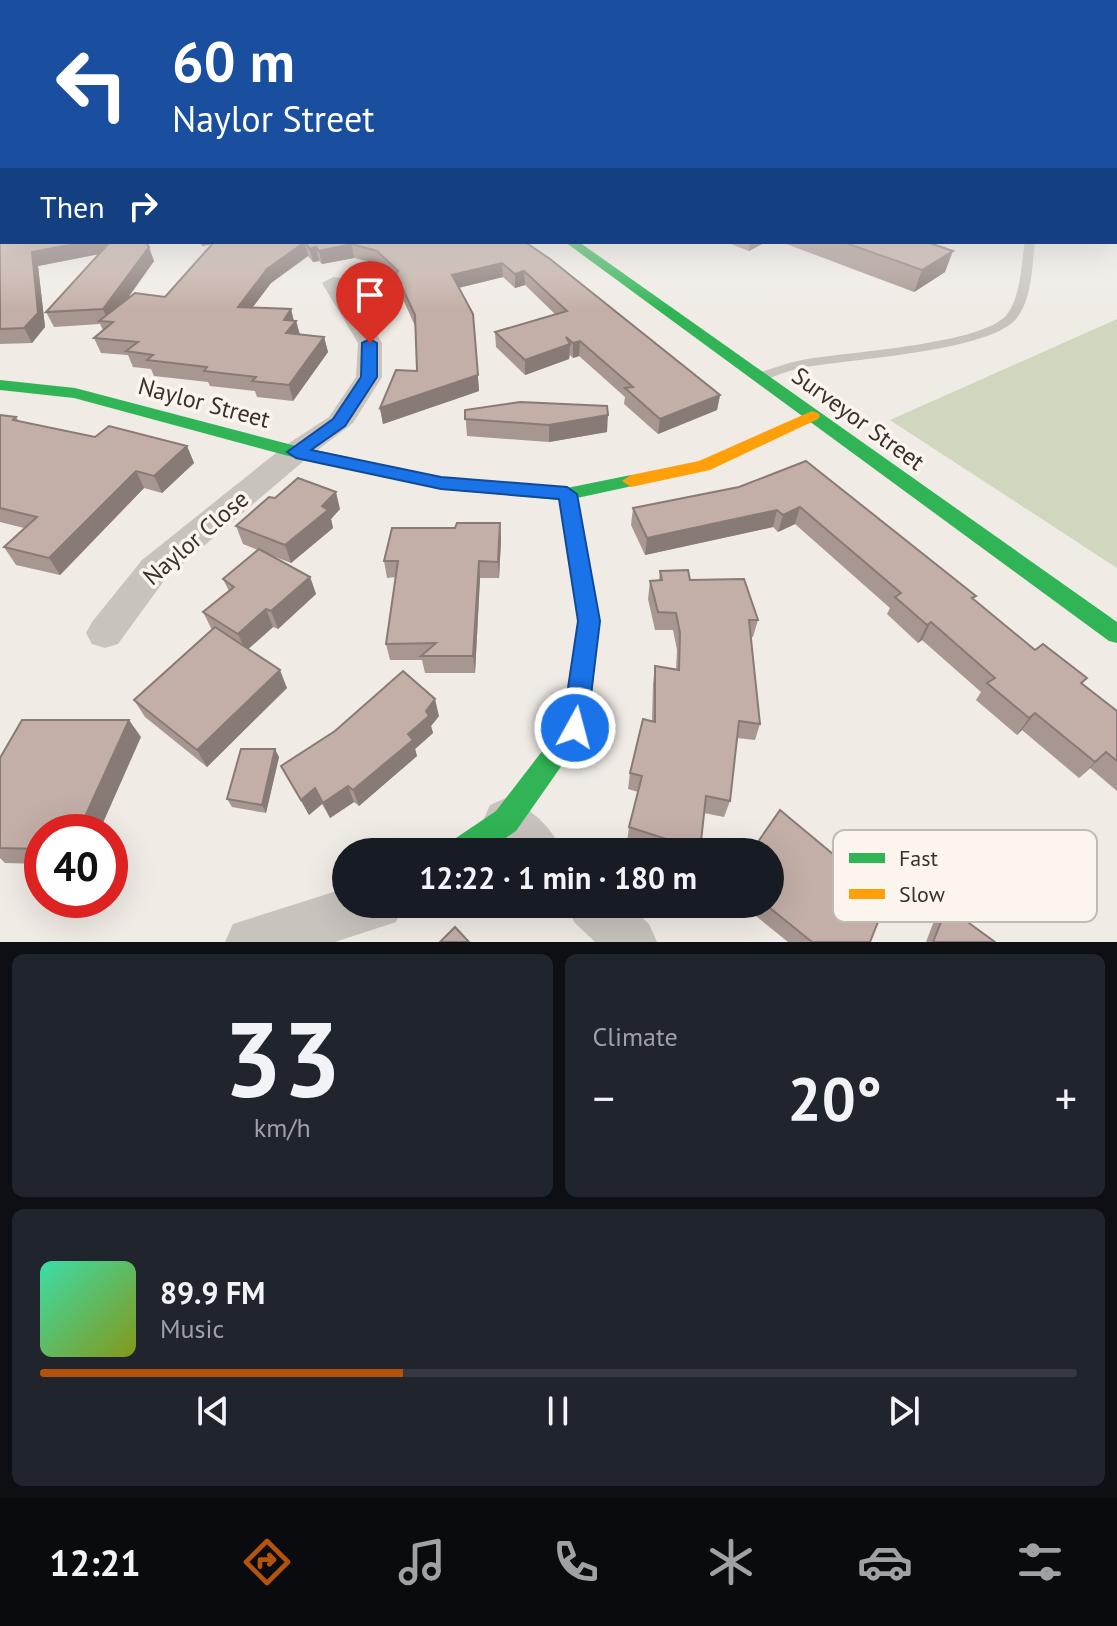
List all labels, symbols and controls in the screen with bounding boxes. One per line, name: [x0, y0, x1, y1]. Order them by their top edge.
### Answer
text: 60 m: [172, 25, 295, 97]
icon: left: [40, 32, 144, 136]
text: Naylor Street: [172, 95, 374, 142]
icon: right: [121, 184, 165, 228]
text: Then: [40, 187, 105, 226]
pin: [336, 261, 404, 343]
icon: arrive: [348, 273, 392, 317]
street label: Surveyor Street: [786, 360, 931, 477]
street label: Naylor Street: [135, 370, 273, 435]
street label: Naylor Close: [137, 483, 255, 592]
position arrow: [533, 686, 617, 770]
speed limit sign: 40: [24, 814, 128, 918]
legend: [833, 830, 1097, 922]
text: Fast: [899, 844, 939, 872]
text: 12:22 · 1 min · 180 m: [419, 858, 697, 897]
text: Slow: [899, 880, 945, 908]
text: 33: [223, 991, 341, 1126]
text: Climate: [593, 1020, 678, 1053]
text: 20°: [788, 1059, 882, 1137]
text: −: [593, 1069, 615, 1126]
text: +: [1055, 1069, 1077, 1126]
text: km/h: [254, 1111, 311, 1144]
text: 89.9 FM: [160, 1273, 265, 1312]
text: Music: [160, 1312, 224, 1345]
icon: previous: [191, 1389, 235, 1433]
icon: pause: [536, 1389, 580, 1433]
icon: next: [882, 1389, 926, 1433]
icon: directions: [239, 1534, 295, 1590]
icon: music: [394, 1534, 450, 1590]
icon: phone: [548, 1534, 604, 1590]
icon: climate: [703, 1534, 759, 1590]
icon: car: [857, 1534, 913, 1590]
icon: filters: [1012, 1534, 1068, 1590]
text: 12:21: [49, 1539, 141, 1586]

